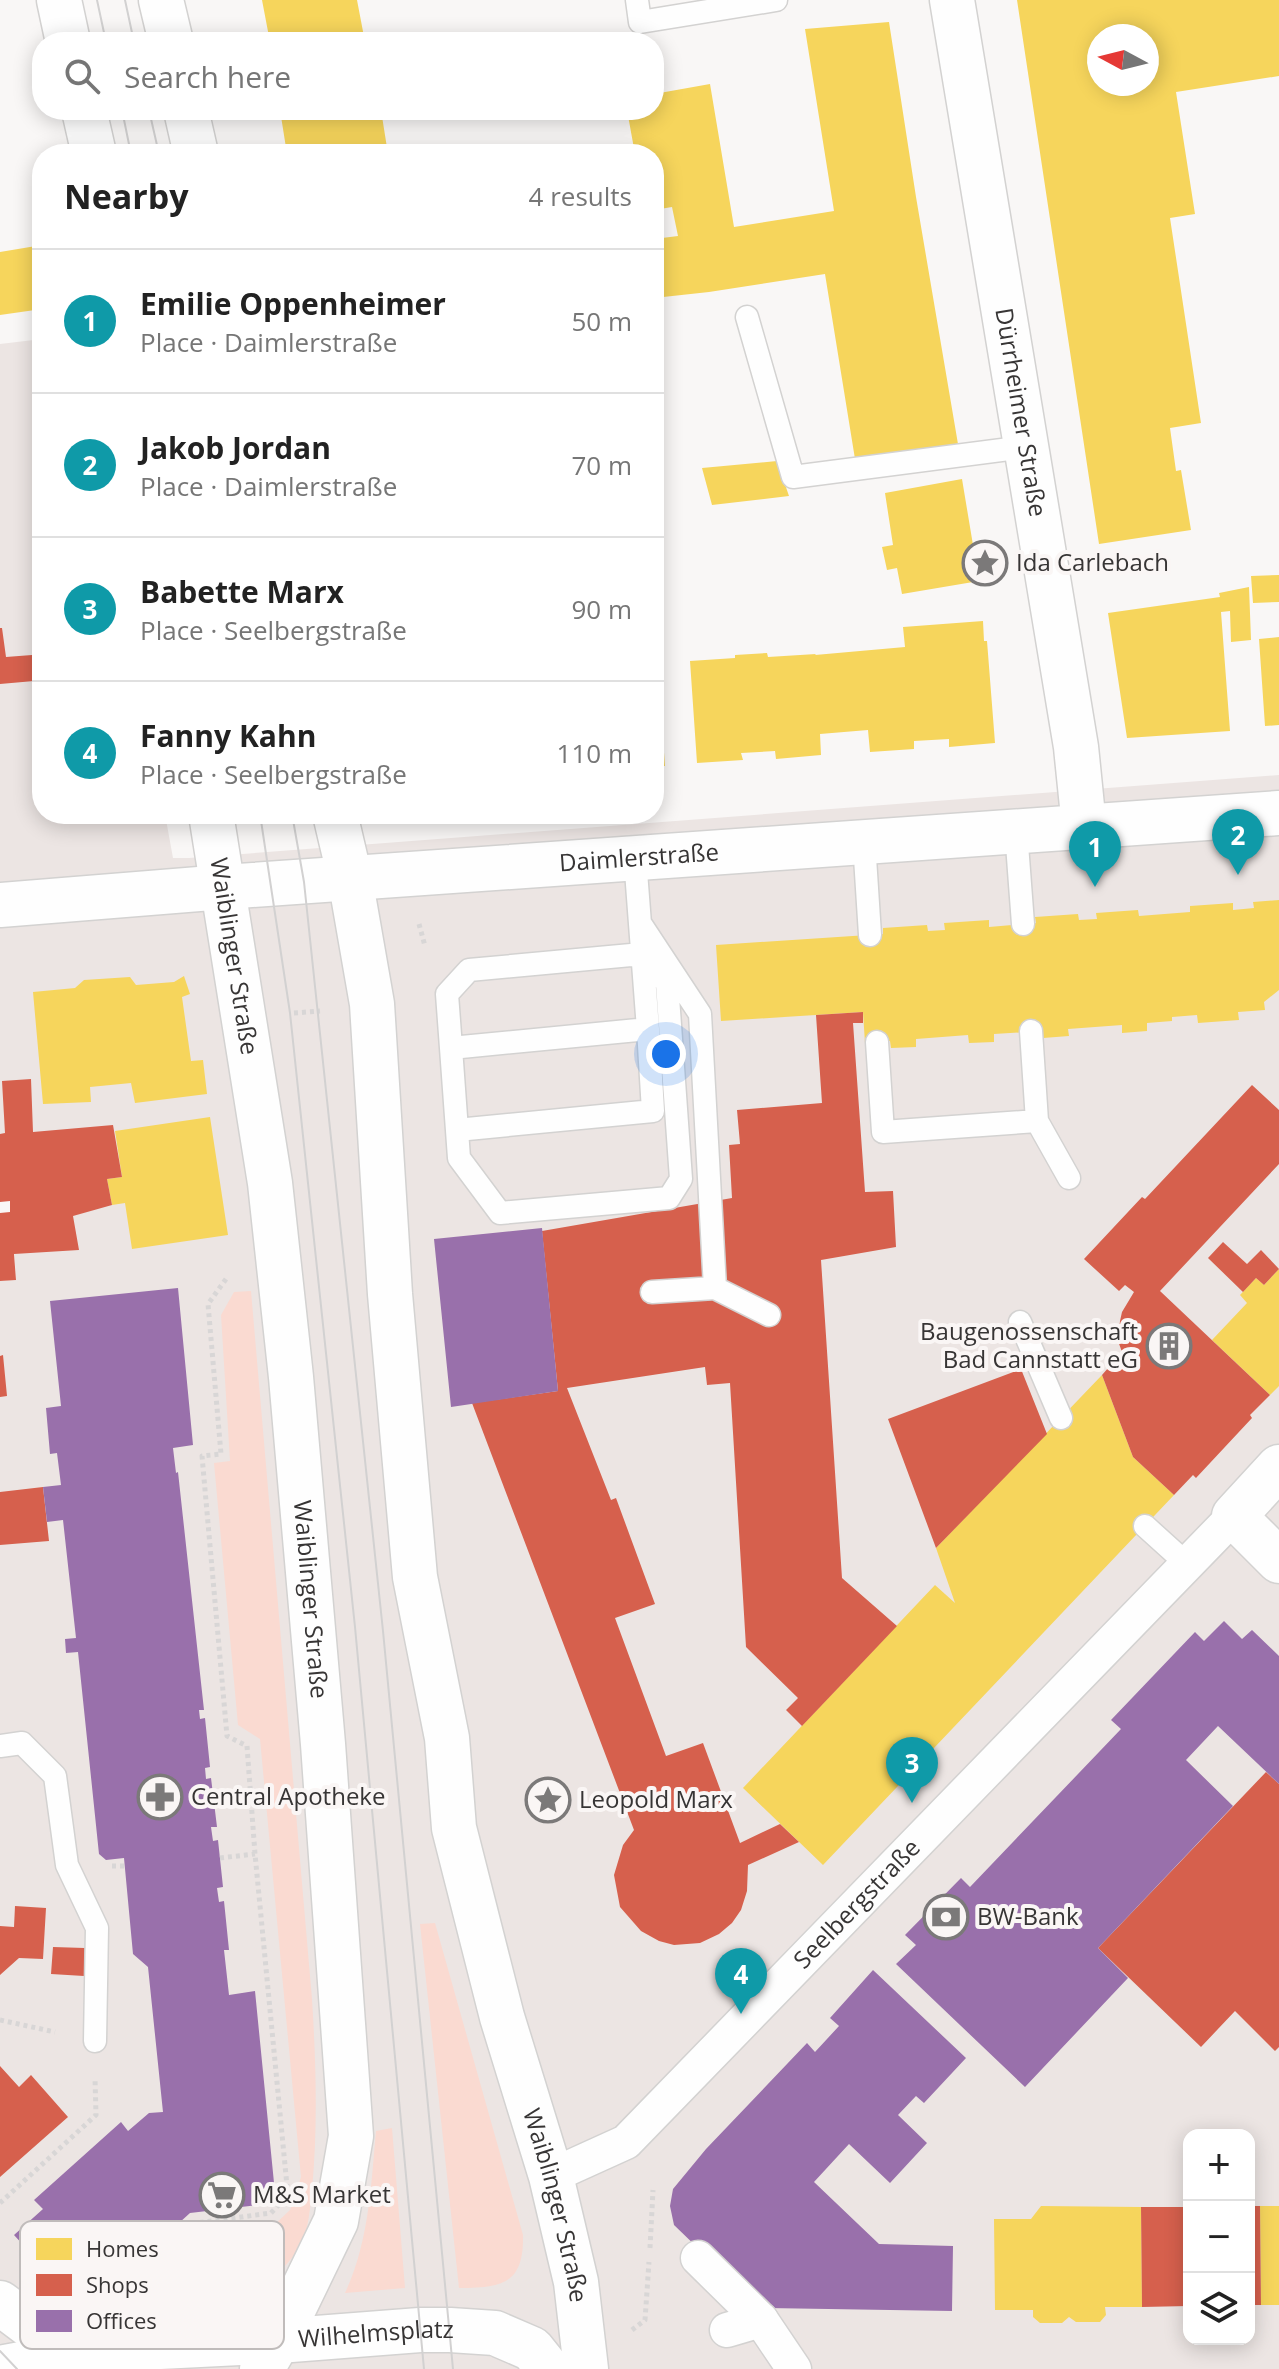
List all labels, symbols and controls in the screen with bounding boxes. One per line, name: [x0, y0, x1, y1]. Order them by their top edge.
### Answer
north arrow: [1087, 24, 1159, 96]
search box: [32, 32, 664, 120]
icon: search: [60, 54, 104, 98]
text: Search here: [124, 56, 291, 97]
text: Nearby: [64, 173, 189, 219]
text: 4 results: [529, 178, 632, 214]
text: Emilie Oppenheimer: [140, 283, 446, 324]
text: 1: [83, 303, 97, 339]
text: 50 m: [571, 303, 632, 339]
street label: Dürrheimer Straße: [988, 305, 1055, 519]
text: Place · Daimlerstraße: [140, 324, 397, 360]
text: Jakob Jordan: [140, 427, 331, 468]
text: 2: [83, 447, 97, 483]
text: 70 m: [571, 447, 632, 483]
text: Place · Daimlerstraße: [140, 468, 397, 504]
place icon: Ida Carlebach: [961, 539, 1009, 587]
place label: Ida Carlebach: [1016, 545, 1169, 578]
text: Babette Marx: [140, 571, 344, 612]
text: 3: [83, 591, 97, 627]
text: 90 m: [571, 591, 632, 627]
text: Place · Seelbergstraße: [140, 612, 407, 648]
text: Fanny Kahn: [140, 715, 316, 756]
text: 4: [83, 735, 97, 771]
text: 110 m: [557, 735, 632, 771]
text: Place · Seelbergstraße: [140, 756, 407, 792]
pin: 2: [1212, 809, 1264, 875]
pin: 1: [1069, 821, 1121, 887]
street label: Daimlerstraße: [558, 834, 720, 878]
street label: Waiblinger Straße: [203, 855, 267, 1057]
your location: [646, 1034, 686, 1074]
place label: Baugenossenschaft Bad Cannstatt eG: [920, 1314, 1138, 1375]
building icon: Baugenossenschaft Bad Cannstatt eG: [1145, 1322, 1193, 1370]
street label: Waiblinger Straße: [287, 1499, 337, 1700]
pin: 3: [886, 1737, 938, 1803]
pharmacy icon: Central Apotheke: [136, 1773, 184, 1821]
place icon: Leopold Marx: [524, 1776, 572, 1824]
place label: Central Apotheke: [191, 1779, 385, 1812]
place label: Leopold Marx: [579, 1782, 733, 1815]
street label: Seelbergstraße: [785, 1831, 927, 1975]
bank icon: BW-Bank: [922, 1893, 970, 1941]
place label: BW-Bank: [977, 1899, 1079, 1932]
pin: 4: [715, 1948, 767, 2014]
street label: Waiblinger Straße: [516, 2104, 596, 2304]
map controls: [1183, 2129, 1255, 2345]
button: +: [1183, 2129, 1255, 2201]
supermarket icon: M&S Market: [198, 2171, 246, 2219]
place label: M&S Market: [253, 2177, 391, 2210]
button: −: [1183, 2201, 1255, 2273]
legend: [20, 2221, 284, 2349]
text: Homes: [86, 2233, 159, 2263]
text: Shops: [86, 2269, 149, 2299]
button: layers: [1183, 2273, 1255, 2345]
text: Offices: [86, 2305, 157, 2335]
street label: Wilhelmsplatz: [297, 2312, 454, 2354]

